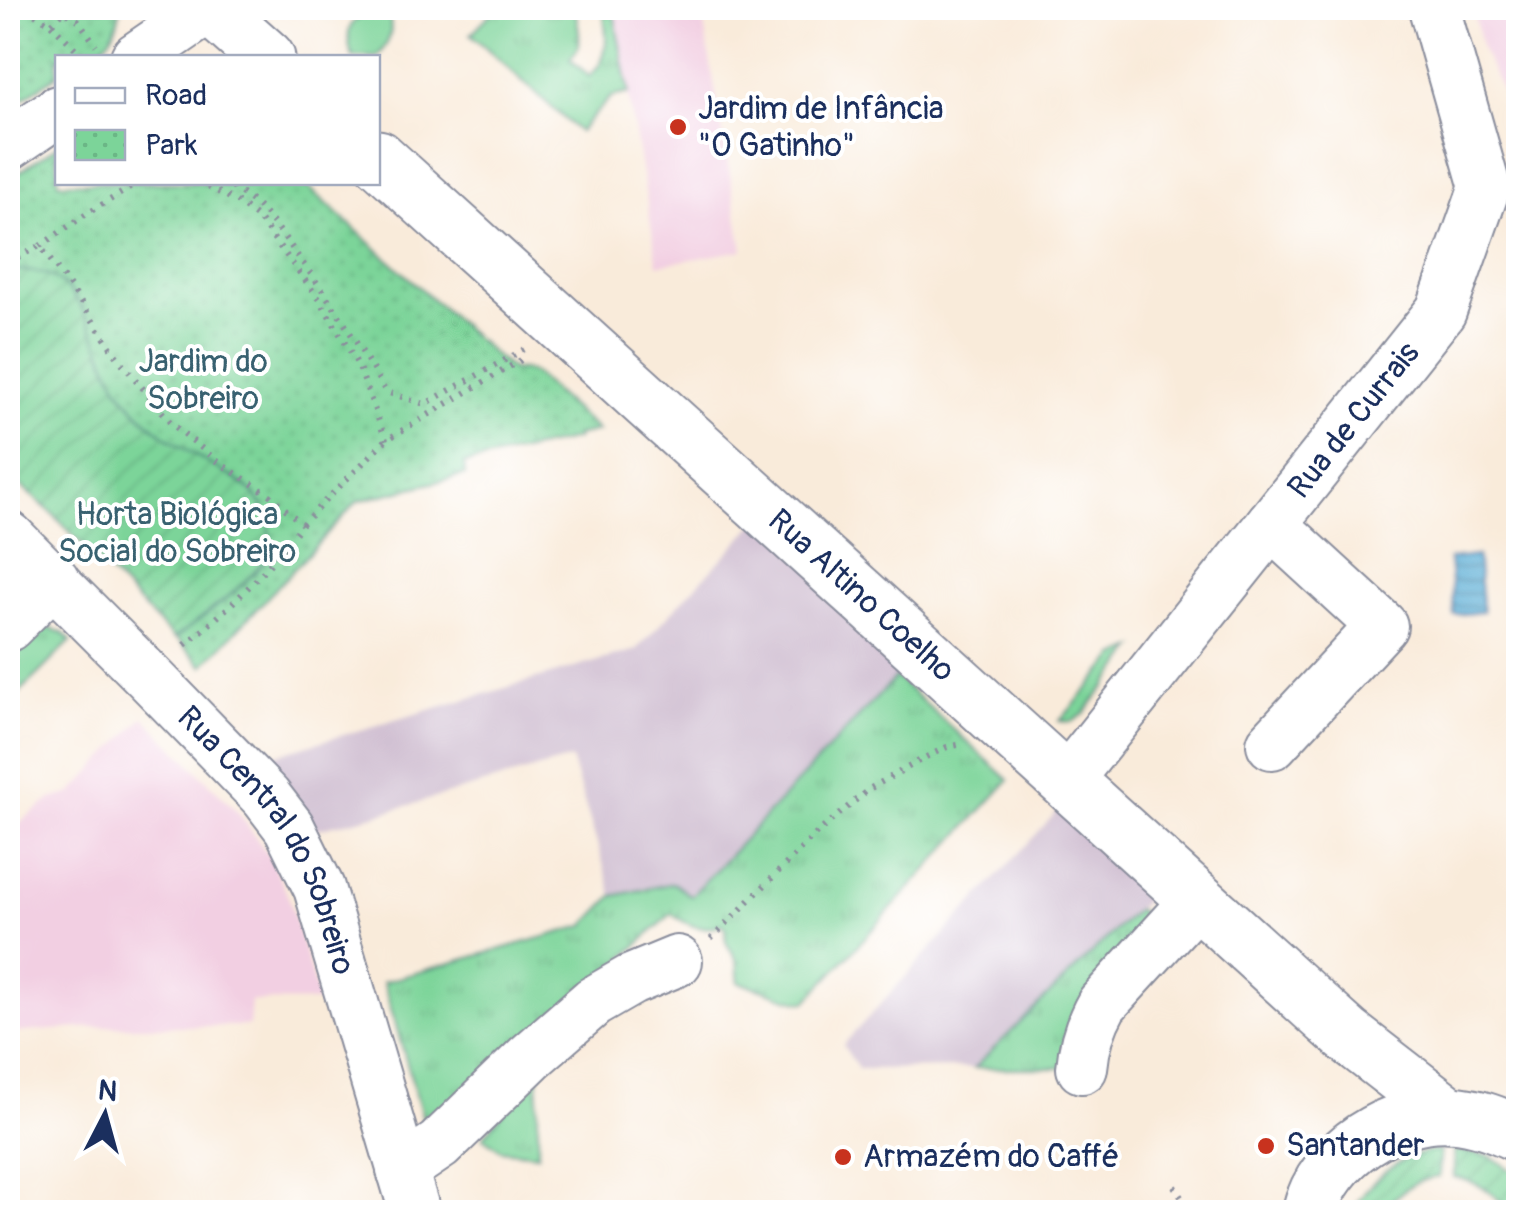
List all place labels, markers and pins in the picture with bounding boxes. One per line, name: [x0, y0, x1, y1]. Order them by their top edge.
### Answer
place label: Jardim de Infância "O Gatinho": [698, 89, 944, 166]
marker: Jardim de Infância "O Gatinho": [667, 116, 689, 138]
place label: Santander: [1286, 1126, 1425, 1166]
marker: Santander: [1255, 1135, 1277, 1157]
place label: Armazém do Caffé: [863, 1137, 1119, 1177]
marker: Armazém do Caffé: [832, 1146, 854, 1168]

